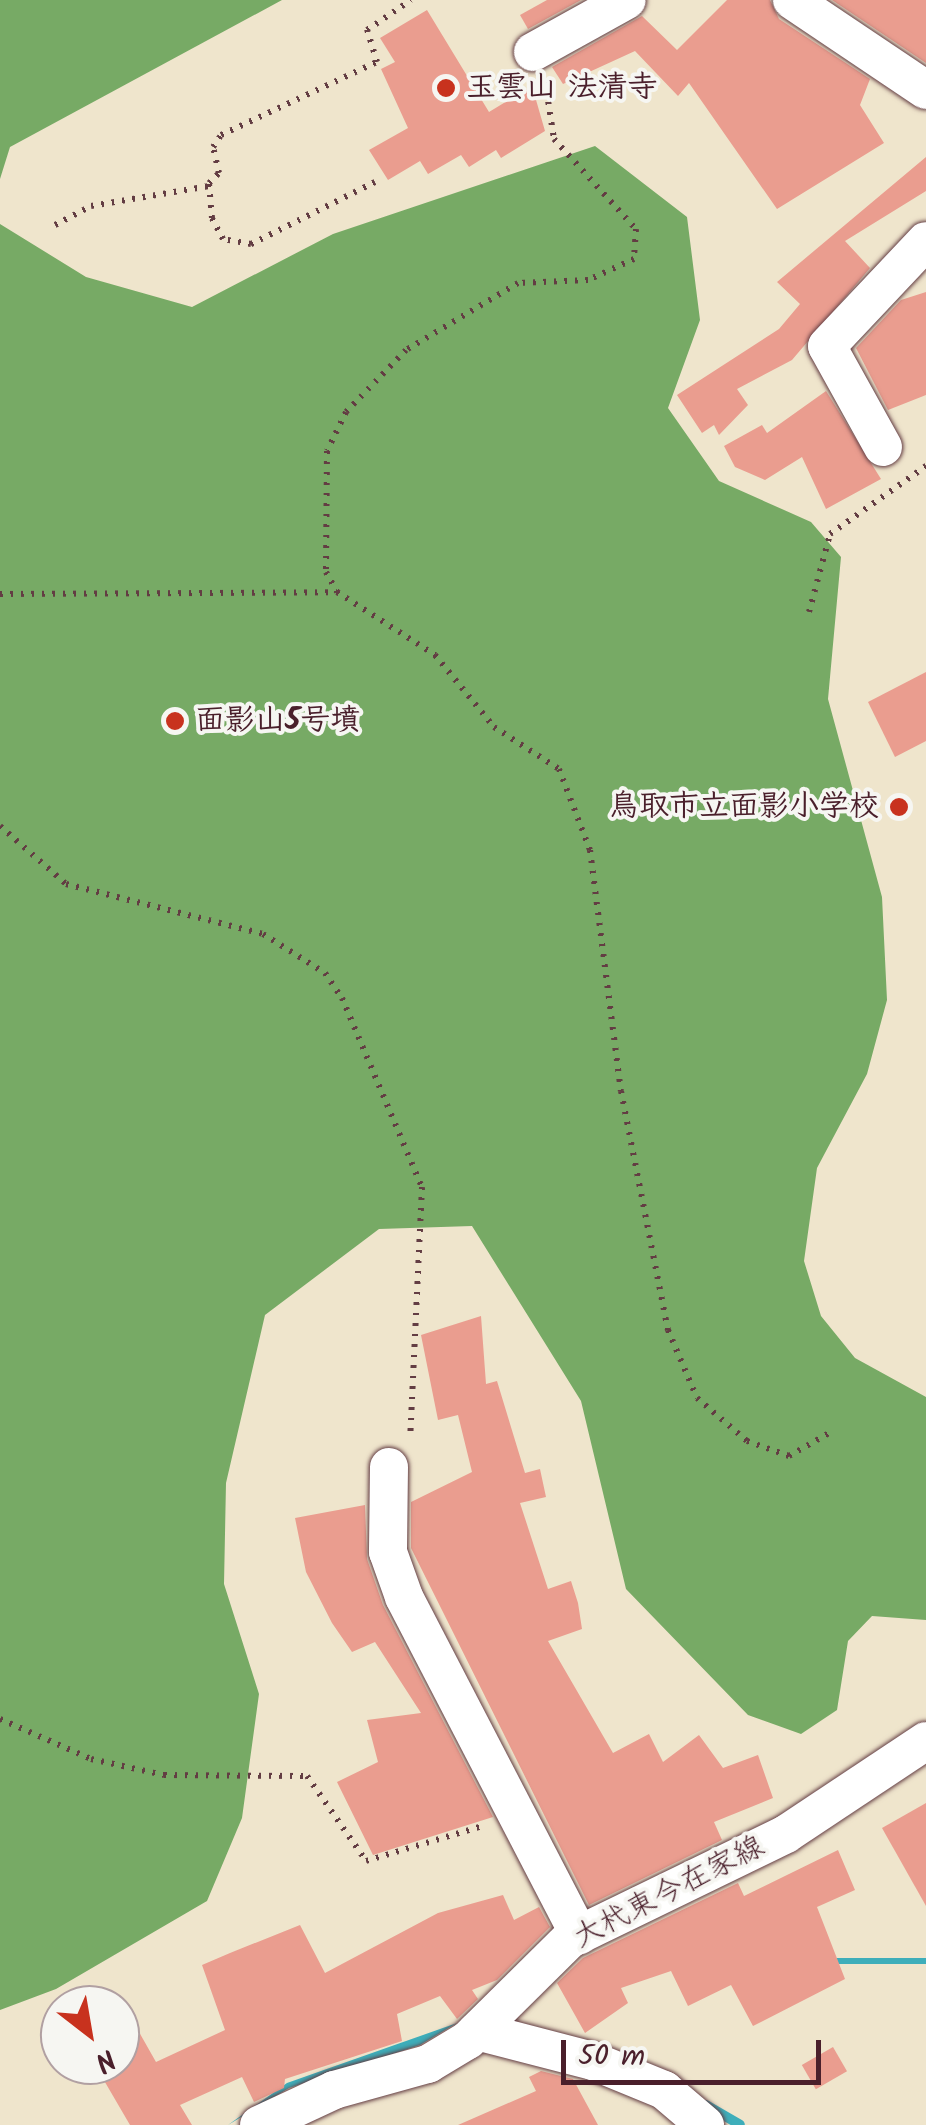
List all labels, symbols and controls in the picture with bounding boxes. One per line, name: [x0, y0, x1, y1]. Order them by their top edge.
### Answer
place label: 玉雲山 法清寺: [466, 70, 658, 106]
marker: 玉雲山 法清寺: [435, 77, 457, 99]
place label: 面影山5号墳: [195, 703, 360, 739]
marker: 面影山5号墳: [164, 710, 186, 732]
place label: 鳥取市立面影小学校: [609, 789, 879, 825]
marker: 鳥取市立面影小学校: [888, 796, 910, 818]
street label: 大杙東今在家線: [567, 1829, 771, 1957]
north arrow: [40, 1985, 140, 2085]
scale bar: [566, 2020, 826, 2082]
text: 50 m: [578, 2033, 645, 2081]
text: N: [86, 2036, 124, 2083]

